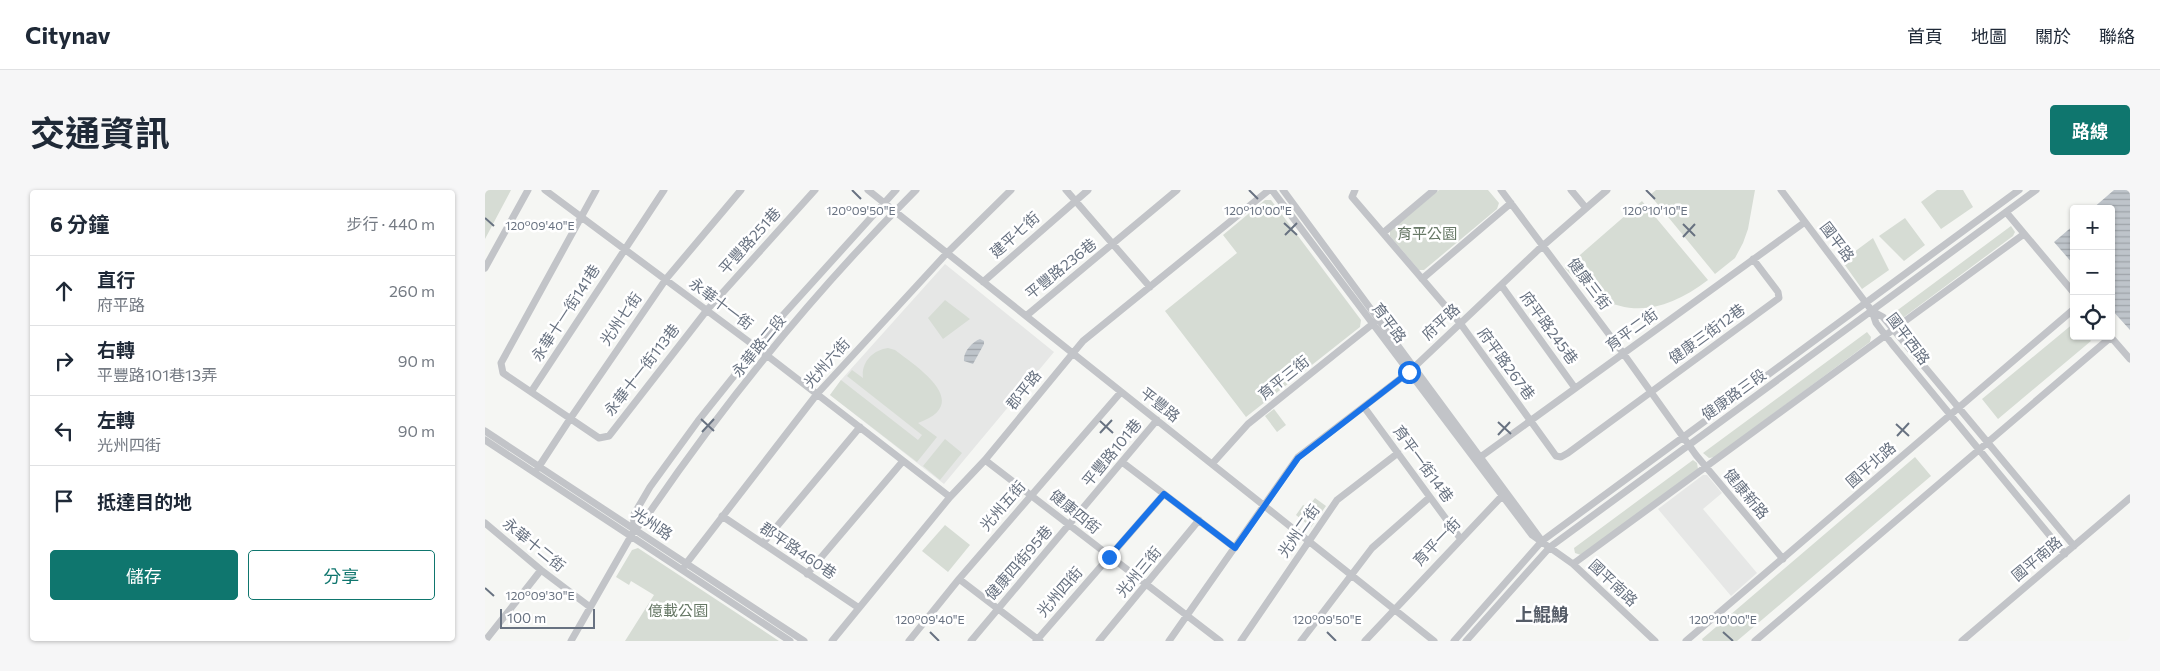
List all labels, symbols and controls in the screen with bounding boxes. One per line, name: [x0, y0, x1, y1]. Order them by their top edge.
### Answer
text: Citynav: [25, 20, 111, 49]
text: 首頁: [1907, 25, 1943, 47]
text: 地圖: [1971, 25, 2007, 47]
text: 關於: [2035, 25, 2071, 47]
text: 聯絡: [2099, 25, 2135, 47]
button: 路線: [2050, 105, 2130, 155]
text: 交通資訊: [30, 110, 170, 153]
street label: 平豐路251巷: [715, 203, 784, 277]
text: 120°09'50"E: [826, 203, 896, 217]
text: 120°10'00"E: [1224, 203, 1292, 217]
text: 120°10'10"E: [1622, 203, 1688, 217]
map controls: [2070, 205, 2115, 340]
button: +: [2070, 205, 2115, 250]
street label: 建平七街: [986, 207, 1043, 261]
text: 6 分鐘: [50, 211, 109, 236]
text: 步行 · 440 m: [346, 214, 435, 233]
text: 120°09'40"E: [505, 218, 575, 232]
street label: 國平路: [1817, 218, 1859, 265]
park label: 育平公園: [1397, 224, 1457, 242]
street label: 平豐路236巷: [1021, 234, 1099, 302]
button: −: [2070, 250, 2115, 295]
street label: 健康三街: [1565, 254, 1615, 313]
street label: 永華十一街141巷: [527, 261, 603, 364]
text: 直行: [97, 268, 135, 291]
street label: 永華十一街: [686, 273, 757, 333]
icon: ahead: [50, 277, 78, 305]
text: 260 m: [389, 281, 435, 300]
street label: 府平路245巷: [1517, 287, 1582, 367]
street label: 光州七街: [596, 289, 645, 348]
text: 府平路: [97, 295, 145, 314]
button: locate: [2070, 295, 2115, 340]
street label: 育平路: [1369, 299, 1411, 346]
street label: 府平路: [1418, 299, 1463, 343]
street label: 健康三街12巷: [1665, 300, 1748, 367]
street label: 育平二街: [1602, 304, 1661, 354]
street label: 國平西路: [1884, 309, 1934, 368]
street label: 永華路二段: [728, 311, 789, 380]
street label: 永華十一街113巷: [600, 320, 683, 419]
street label: 府平路267巷: [1474, 324, 1539, 403]
street label: 光州六街: [799, 334, 853, 391]
text: 右轉: [97, 338, 135, 361]
icon: right: [50, 347, 78, 375]
text: 90 m: [398, 351, 435, 370]
street label: 育平三街: [1254, 351, 1312, 403]
route start: [1398, 361, 1421, 384]
text: 平豐路101巷13弄: [97, 365, 217, 384]
street label: 健康路三段: [1698, 365, 1769, 424]
street label: 郡平路: [1002, 366, 1044, 413]
street label: 平豐路: [1137, 383, 1184, 425]
text: 左轉: [97, 408, 135, 431]
street label: 平豐路101巷: [1078, 415, 1145, 490]
icon: left: [50, 417, 78, 445]
text: 90 m: [398, 421, 435, 440]
street label: 育平一街14巷: [1390, 422, 1458, 505]
text: 光州四街: [97, 435, 161, 454]
street label: 國平北路: [1842, 438, 1899, 491]
street label: 健康新路: [1721, 465, 1773, 522]
street label: 光州五街: [976, 477, 1029, 534]
street label: 健康四街: [1047, 485, 1105, 537]
icon: arrive: [50, 487, 78, 515]
text: 抵達目的地: [97, 490, 192, 513]
street label: 光州二街: [1274, 501, 1323, 560]
street label: 光州路: [629, 503, 676, 543]
street label: 育平一街: [1409, 513, 1464, 569]
street label: 永華十二街: [500, 514, 569, 575]
street label: 郡平路460巷: [757, 518, 840, 582]
street label: 健康四街95巷: [981, 521, 1055, 603]
street label: 國平南路: [2008, 532, 2065, 584]
street label: 光州三街: [1112, 543, 1164, 600]
route end: [1098, 546, 1121, 569]
button: 儲存: [50, 550, 238, 600]
button: 分享: [248, 550, 435, 600]
street label: 國平南路: [1586, 555, 1642, 609]
street label: 光州四街: [1033, 563, 1086, 620]
text: 120°09'30"E: [506, 588, 575, 602]
park label: 億載公園: [648, 601, 708, 619]
district label: 上鯤鯓: [1515, 603, 1569, 625]
scale bar: [500, 606, 595, 629]
text: 100 m: [507, 609, 546, 626]
text: 120°09'40"E: [895, 612, 965, 626]
text: 120°09'50"E: [1292, 612, 1362, 626]
text: 120°10'00"E: [1689, 612, 1757, 626]

